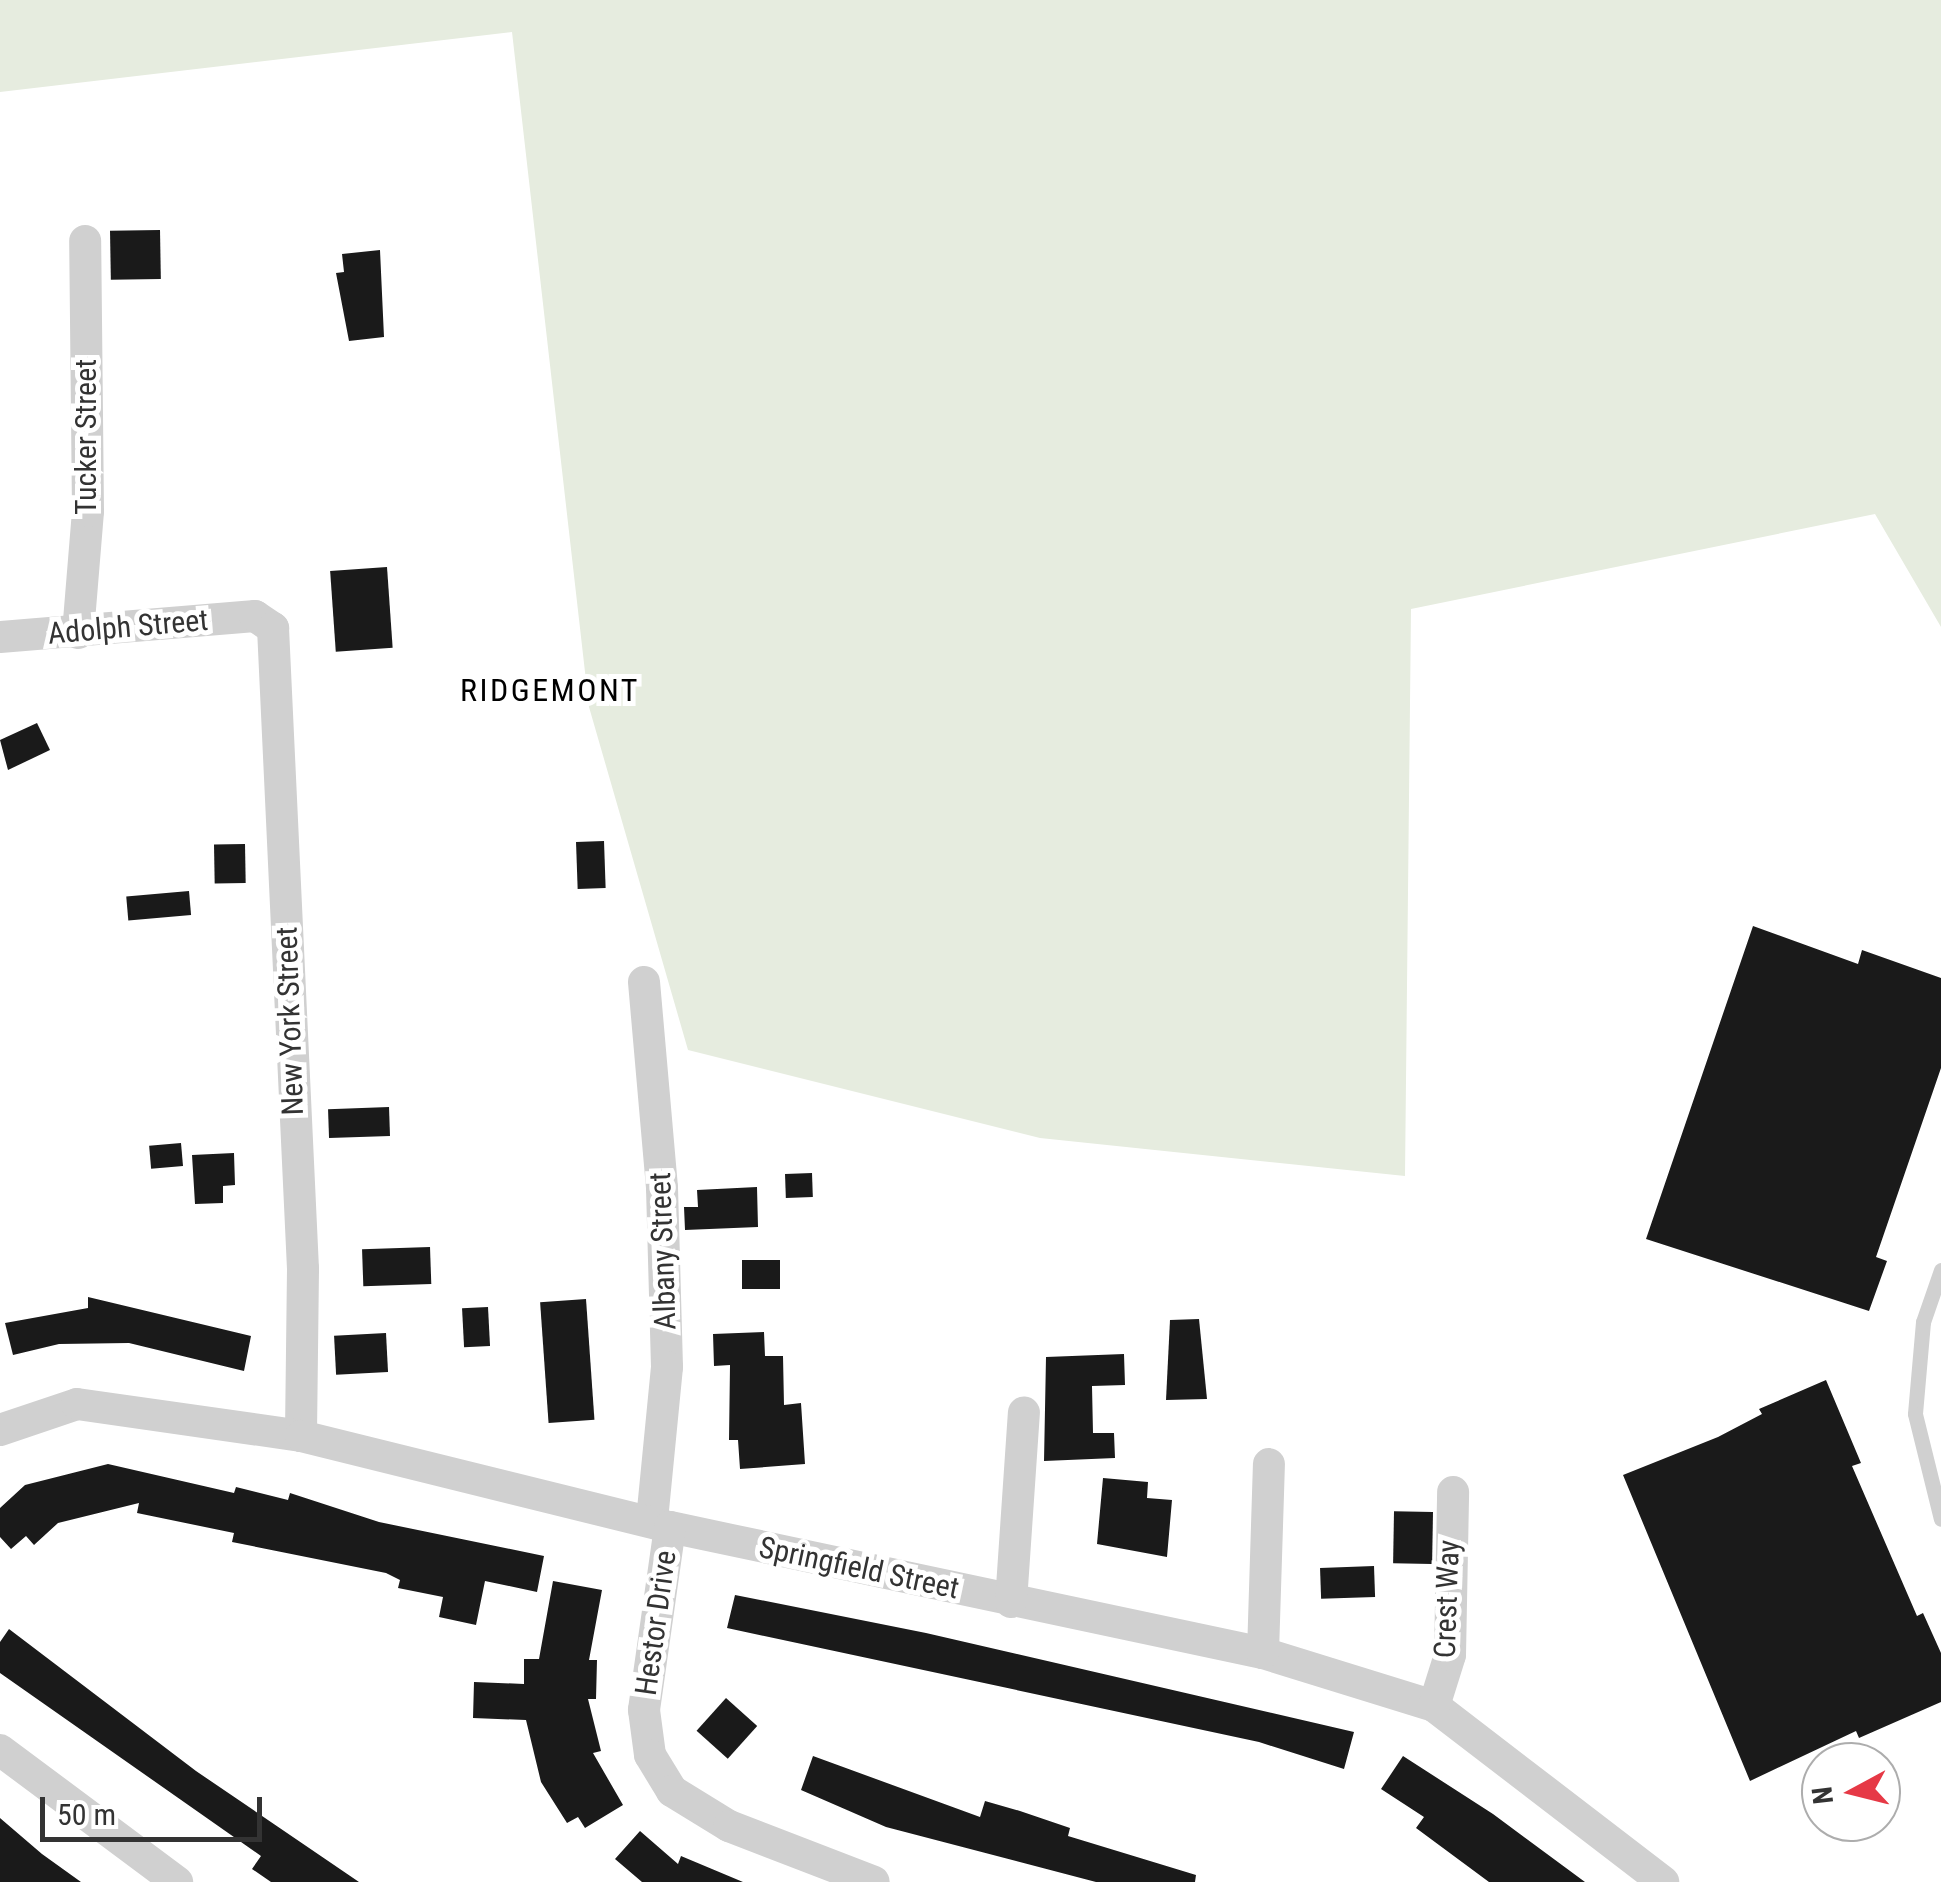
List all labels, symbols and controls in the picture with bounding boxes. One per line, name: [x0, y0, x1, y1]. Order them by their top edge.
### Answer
street label: Tucker Street: [68, 359, 104, 515]
street label: Adolph Street: [46, 602, 210, 652]
district label: RIDGEMONT: [460, 671, 640, 709]
street label: New York Street: [269, 926, 311, 1116]
street label: Albany Street: [642, 1172, 684, 1330]
street label: Springfield Street: [756, 1529, 962, 1607]
street label: Crest Way: [1427, 1539, 1467, 1659]
street label: Hestor Drive: [628, 1548, 684, 1698]
north arrow: [1801, 1742, 1901, 1842]
scale bar: [45, 1777, 268, 1839]
text: N: [1805, 1785, 1840, 1806]
text: 50 m: [57, 1797, 116, 1832]

